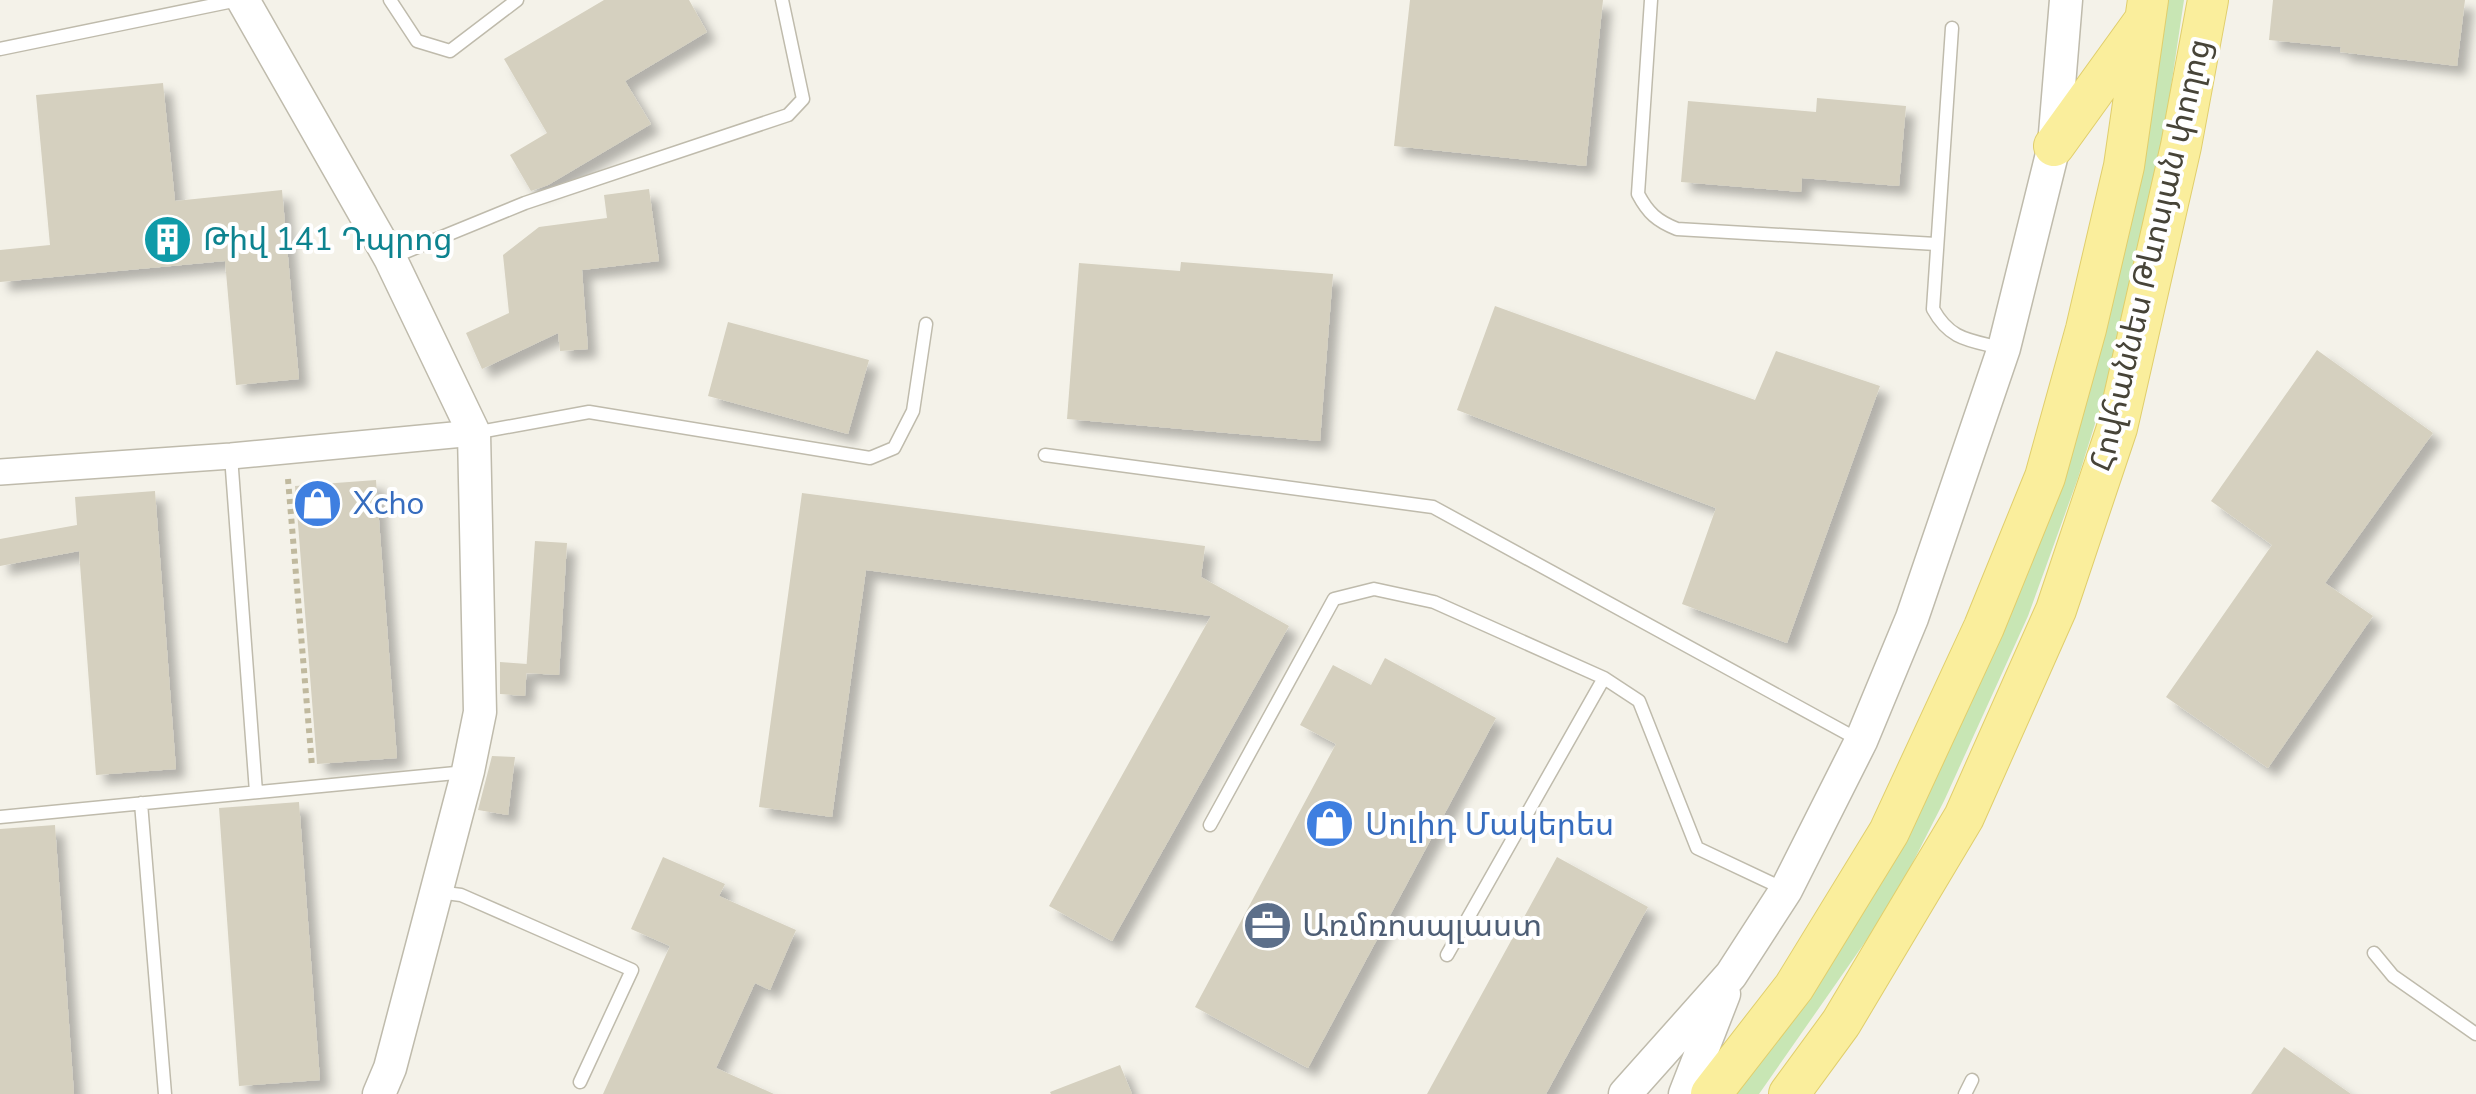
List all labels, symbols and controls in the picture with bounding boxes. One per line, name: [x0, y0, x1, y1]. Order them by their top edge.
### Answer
street label: Հովհաննես Թևոսյան փողոց: [2080, 35, 2221, 476]
building icon: Թիվ 141 Դպրոց: [142, 213, 194, 265]
place label: Թիվ 141 Դպրոց: [203, 218, 453, 261]
shop icon: Xcho: [292, 477, 344, 529]
place label: Xcho: [353, 482, 424, 525]
shop icon: Սոլիդ Մակերես: [1304, 798, 1356, 850]
place label: Սոլիդ Մակերես: [1365, 803, 1614, 846]
office icon: Առմռոսպլաստ: [1241, 899, 1293, 951]
place label: Առմռոսպլաստ: [1302, 904, 1542, 947]

